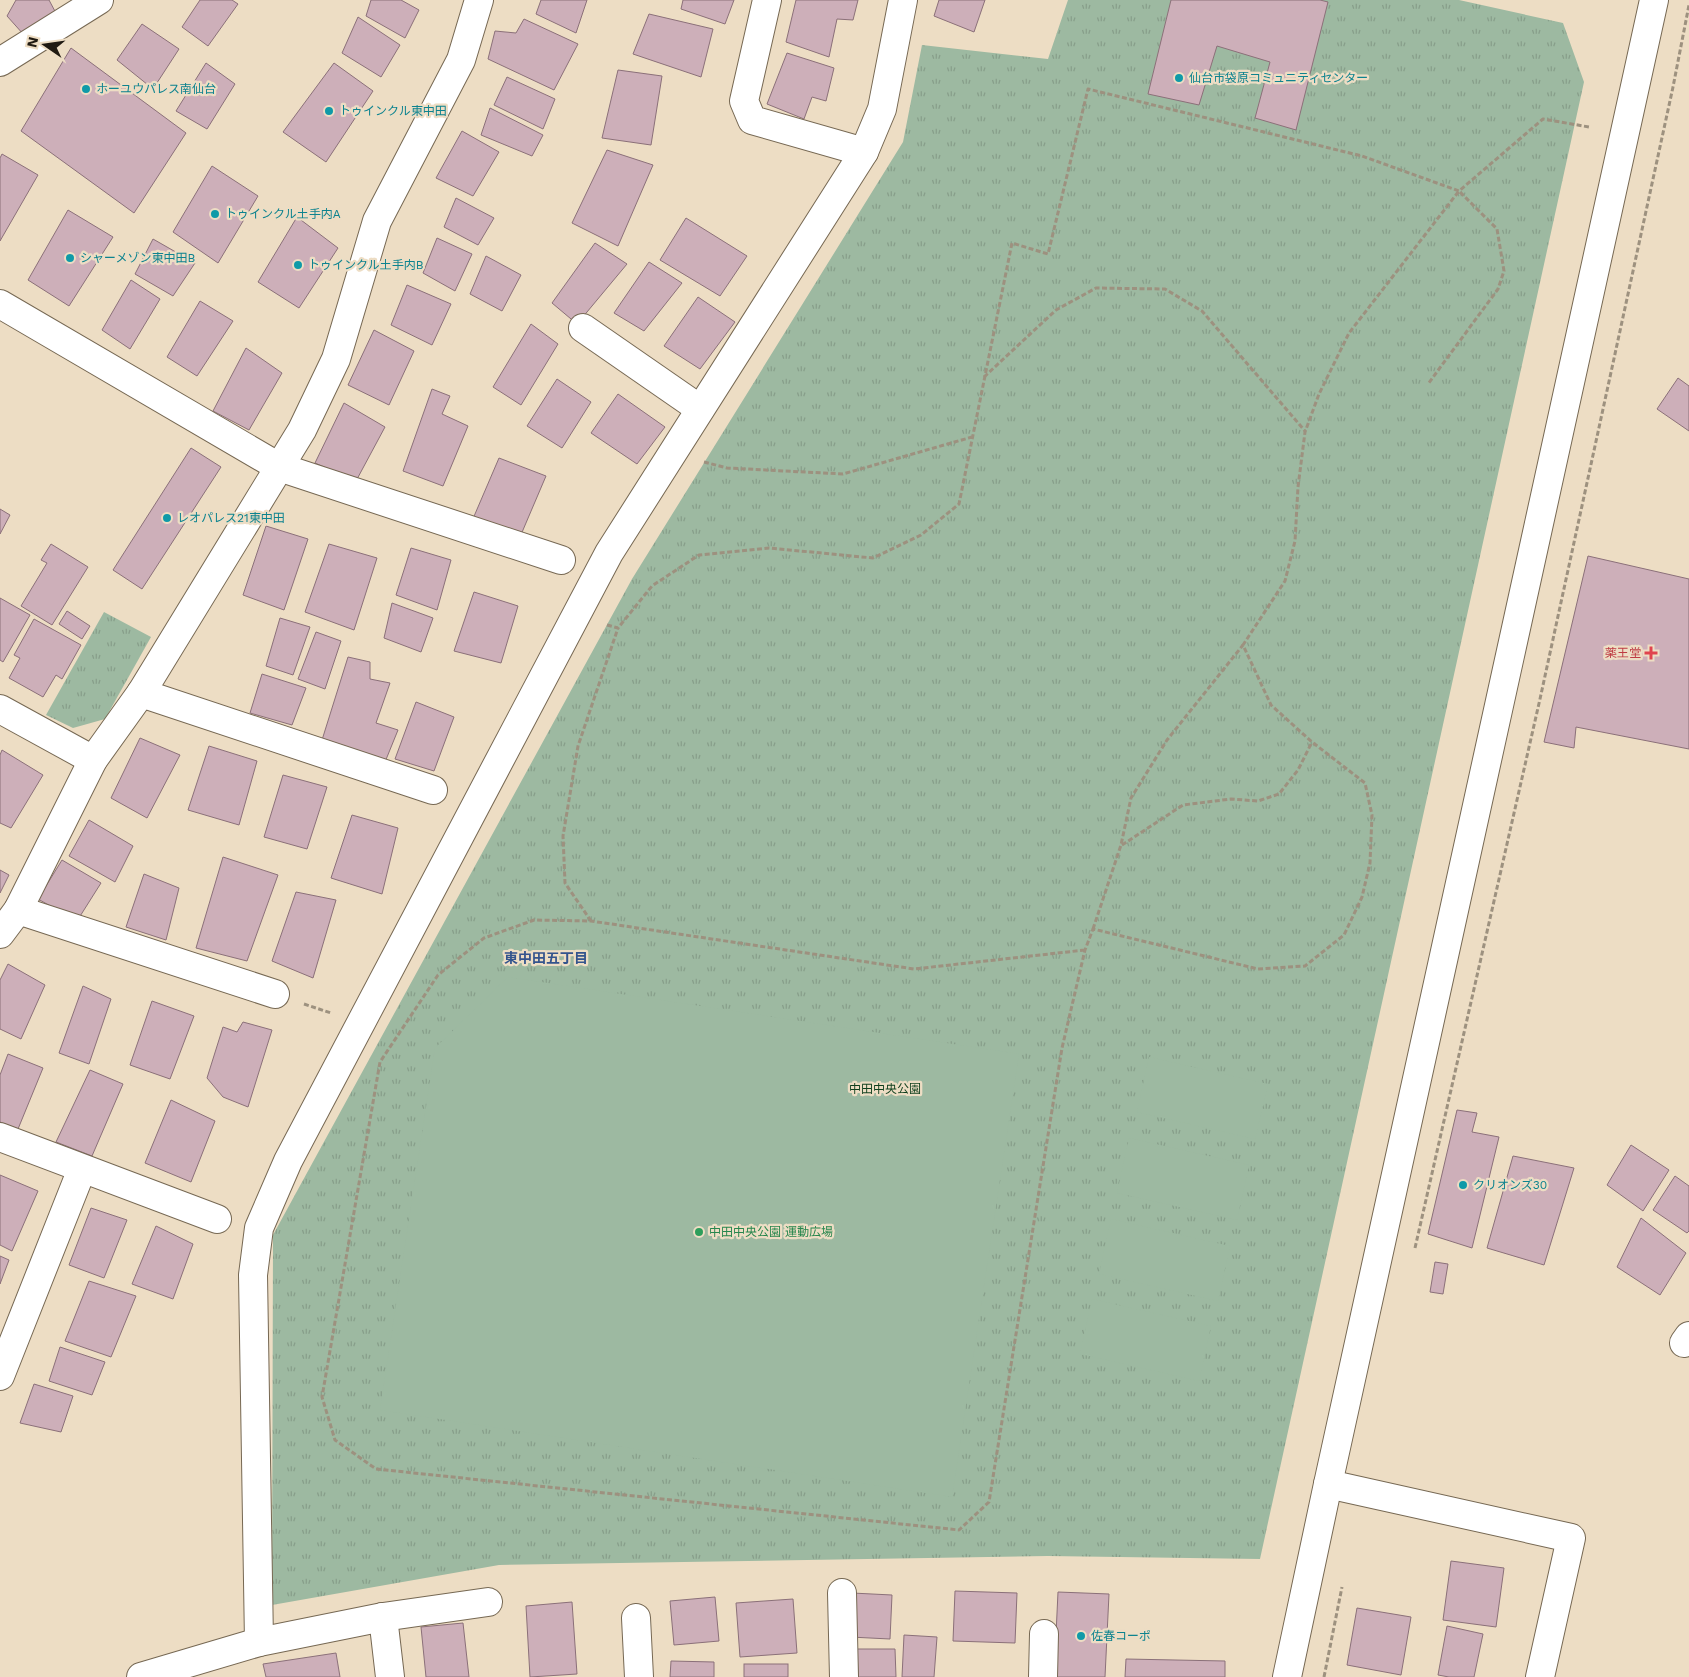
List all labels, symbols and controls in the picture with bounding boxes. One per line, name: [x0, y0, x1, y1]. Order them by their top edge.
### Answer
north arrow: [20, 20, 70, 70]
text: N: [23, 35, 41, 49]
place label: 仙台市袋原コミュニティセンター: [1189, 71, 1368, 85]
marker: 仙台市袋原コミュニティセンター: [1173, 72, 1185, 84]
place label: ホーユウパレス南仙台: [96, 82, 216, 96]
marker: ホーユウパレス南仙台: [80, 83, 92, 95]
place label: トゥインクル東中田: [339, 104, 447, 118]
marker: トゥインクル東中田: [323, 105, 335, 117]
place label: トゥインクル土手内A: [225, 207, 341, 221]
marker: トゥインクル土手内A: [209, 208, 221, 220]
place label: シャーメゾン東中田B: [80, 251, 196, 265]
marker: シャーメゾン東中田B: [64, 252, 76, 264]
place label: トゥインクル土手内B: [308, 258, 424, 272]
marker: トゥインクル土手内B: [292, 259, 304, 271]
place label: レオパレス21東中田: [177, 511, 285, 525]
marker: レオパレス21東中田: [161, 512, 173, 524]
place label: 薬王堂: [1605, 646, 1641, 660]
marker: 薬王堂: [1645, 647, 1657, 659]
district label: 東中田五丁目: [504, 950, 588, 966]
park label: 中田中央公園: [849, 1082, 921, 1096]
place label: クリオンズ30: [1473, 1178, 1547, 1192]
marker: クリオンズ30: [1457, 1179, 1469, 1191]
place label: 中田中央公園 運動広場: [709, 1225, 833, 1239]
marker: 中田中央公園 運動広場: [693, 1226, 705, 1238]
place label: 佐春コーポ: [1091, 1629, 1151, 1643]
marker: 佐春コーポ: [1075, 1630, 1087, 1642]

